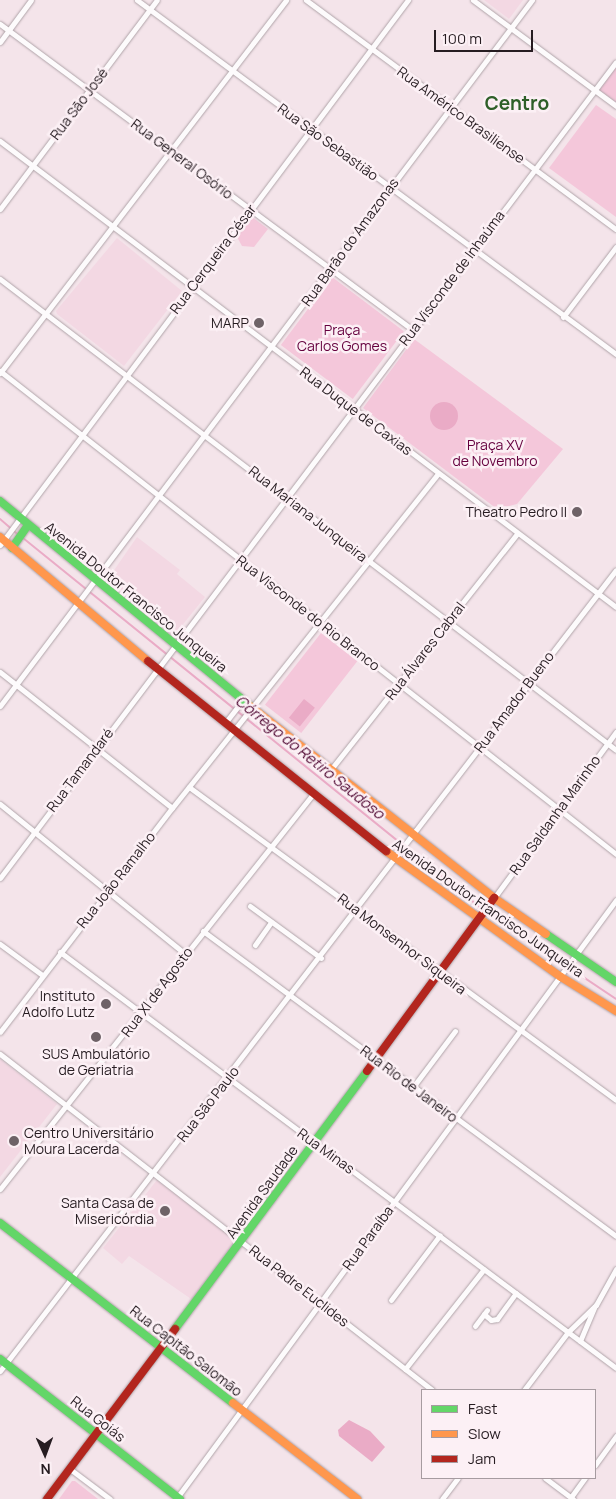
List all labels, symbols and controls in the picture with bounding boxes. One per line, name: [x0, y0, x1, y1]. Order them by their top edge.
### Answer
scale bar: [436, 20, 535, 52]
text: 100 m: [442, 28, 482, 49]
street label: Rua Américo Brasiliense: [394, 63, 528, 167]
street label: Rua São José: [47, 65, 111, 143]
district label: Centro: [485, 93, 549, 115]
street label: Rua São Sebastião: [274, 100, 382, 184]
street label: Rua General Osório: [128, 115, 236, 203]
street label: Rua Barão do Amazonas: [298, 175, 402, 309]
street label: Rua Cerqueira César: [166, 201, 260, 317]
street label: Rua Visconde de Inhaúma: [396, 207, 508, 349]
place label: MARP: [211, 315, 249, 331]
marker: MARP: [253, 317, 265, 329]
park label: Praça Carlos Gomes: [297, 322, 387, 354]
street label: Rua Duque de Caxias: [297, 363, 415, 459]
park label: Praça XV de Novembro: [452, 437, 538, 470]
street label: Rua Mariana Junqueira: [245, 462, 371, 566]
place label: Theatro Pedro II: [466, 504, 567, 520]
marker: Theatro Pedro II: [571, 506, 583, 518]
street label: Avenida Doutor Francisco Junqueira: [42, 518, 230, 676]
street label: Rua Visconde do Rio Branco: [233, 552, 383, 674]
street label: Rua Álvares Cabral: [382, 599, 468, 703]
street label: Rua Amador Bueno: [471, 648, 557, 756]
water label: Córrego do Retiro Saudoso: [232, 691, 388, 823]
street label: Rua Tamandaré: [43, 725, 117, 815]
street label: Rua Saldanha Marinho: [506, 752, 604, 878]
street label: Rua João Ramalho: [73, 829, 159, 931]
street label: Avenida Doutor Francisco Junqueira: [389, 835, 587, 981]
street label: Rua Monsenhor Siqueira: [334, 890, 470, 998]
street label: Rua XI de Agosto: [118, 944, 196, 1040]
place label: Instituto Adolfo Lutz: [22, 988, 95, 1020]
marker: Instituto Adolfo Lutz: [99, 997, 113, 1011]
marker: SUS Ambulatório de Geriatria: [89, 1030, 103, 1044]
street label: Rua Rio de Janeiro: [357, 1042, 461, 1126]
place label: SUS Ambulatório de Geriatria: [42, 1046, 150, 1078]
street label: Rua São Paulo: [173, 1063, 243, 1145]
place label: Centro Universitário Moura Lacerda: [24, 1125, 154, 1158]
street label: Rua Minas: [294, 1125, 358, 1177]
marker: Centro Universitário Moura Lacerda: [8, 1135, 20, 1147]
street label: Avenida Saudade: [223, 1142, 301, 1242]
place label: Santa Casa de Misericórdia: [61, 1195, 154, 1228]
street label: Rua Paraíba: [339, 1203, 397, 1273]
marker: Santa Casa de Misericórdia: [158, 1204, 172, 1218]
street label: Rua Padre Euclides: [246, 1242, 352, 1330]
street label: Rua Capitão Salomão: [127, 1302, 245, 1400]
legend: [421, 1389, 596, 1479]
street label: Rua Goiás: [68, 1393, 128, 1445]
text: Fast: [468, 1398, 497, 1419]
text: Slow: [468, 1423, 501, 1444]
north arrow: [20, 1429, 70, 1479]
text: Jam: [468, 1448, 496, 1469]
text: N: [40, 1460, 51, 1479]

